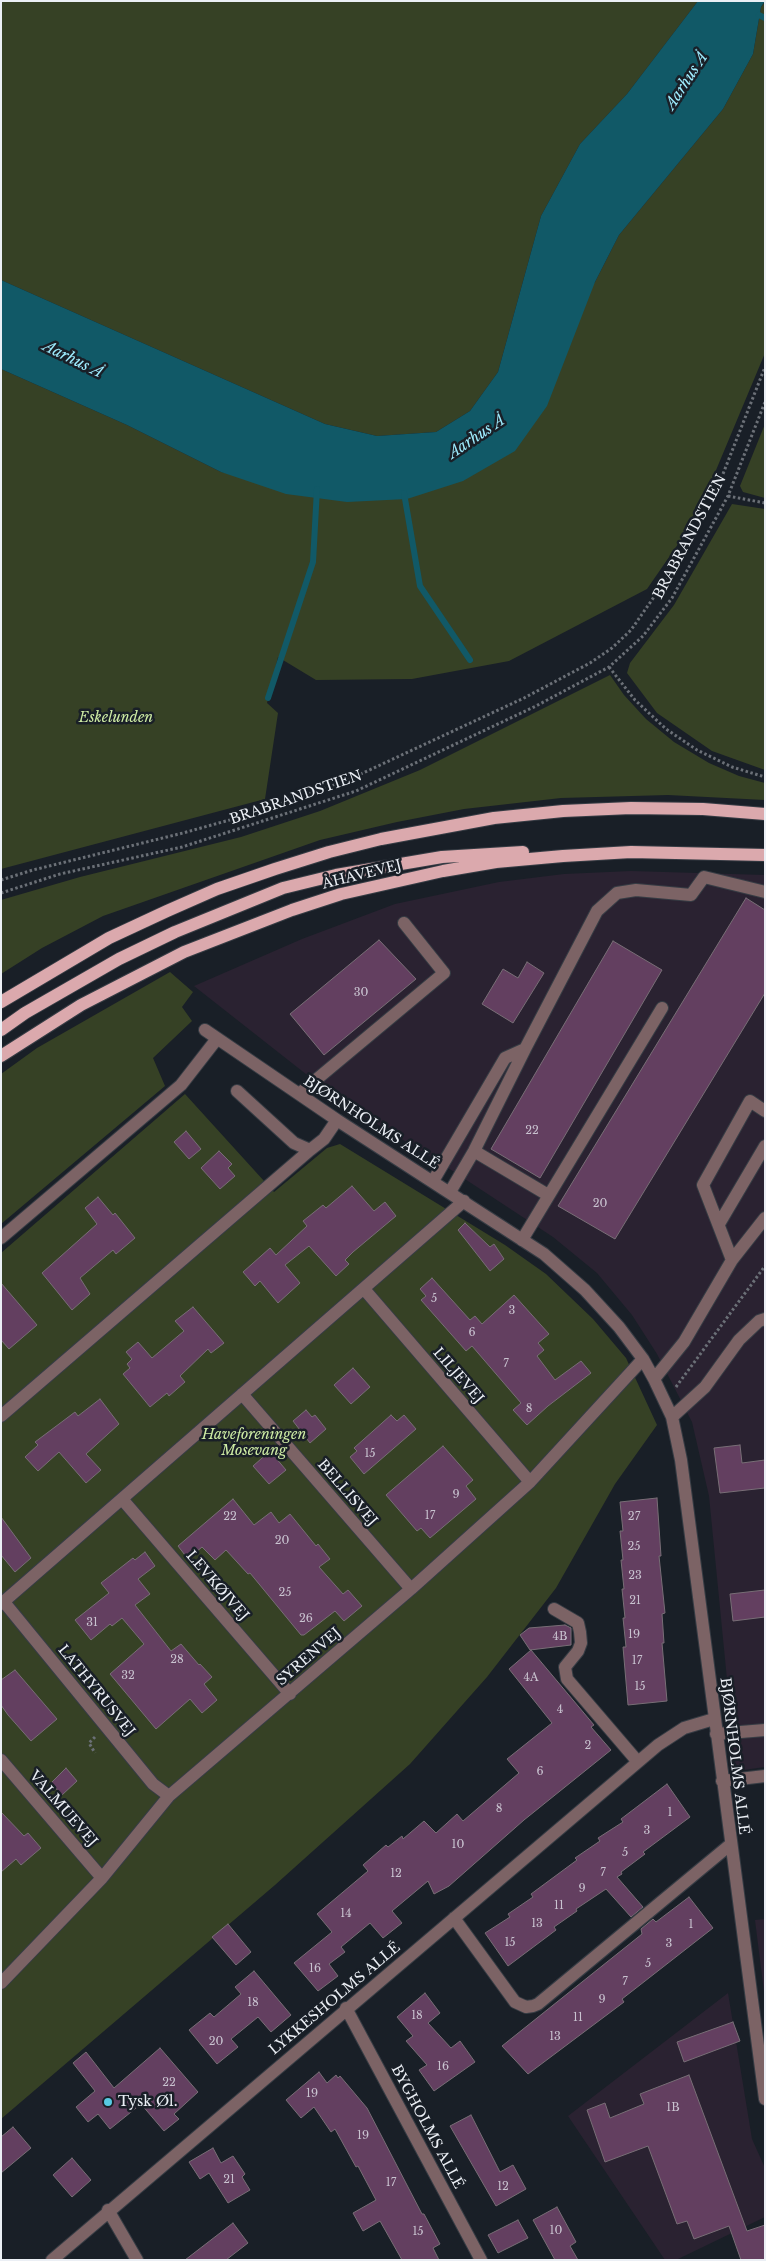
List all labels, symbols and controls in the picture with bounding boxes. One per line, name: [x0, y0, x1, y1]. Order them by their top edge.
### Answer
water label: Aarhus Å: [662, 49, 712, 113]
water label: Aarhus Å: [40, 338, 106, 382]
water label: Aarhus Å: [445, 411, 509, 463]
street label: BRABRANDSTIEN: [650, 472, 730, 602]
park label: Eskelunden: [79, 710, 153, 726]
street label: BRABRANDSTIEN: [228, 767, 364, 829]
street label: ÅHAVEVEJ: [321, 857, 403, 893]
house number: 30: [354, 986, 368, 1000]
street label: BJØRNHOLMS ALLÉ: [300, 1073, 442, 1173]
house number: 22: [525, 1124, 539, 1138]
house number: 20: [593, 1197, 607, 1211]
house number: 5: [431, 1292, 437, 1306]
house number: 3: [509, 1304, 515, 1318]
house number: 6: [468, 1326, 476, 1340]
street label: LILJEVEJ: [429, 1345, 487, 1407]
house number: 7: [503, 1357, 509, 1371]
house number: 8: [526, 1402, 532, 1416]
park label: Haveforeningen Mosevang: [202, 1427, 306, 1460]
house number: 15: [364, 1447, 376, 1461]
street label: BELLISVEJ: [314, 1456, 380, 1530]
house number: 9: [452, 1488, 460, 1502]
house number: 17: [425, 1509, 435, 1523]
house number: 22: [223, 1510, 237, 1524]
house number: 27: [628, 1510, 640, 1524]
house number: 20: [275, 1534, 289, 1548]
house number: 25: [627, 1540, 641, 1554]
street label: LEVKØJVEJ: [182, 1548, 252, 1624]
house number: 23: [628, 1569, 642, 1583]
house number: 25: [278, 1586, 292, 1600]
house number: 21: [629, 1594, 641, 1608]
house number: 26: [299, 1612, 313, 1626]
house number: 31: [86, 1616, 98, 1630]
street label: SYRENVEJ: [273, 1625, 345, 1689]
house number: 19: [628, 1628, 640, 1642]
house number: 4B: [553, 1630, 567, 1644]
street label: LATHYRUSVEJ: [54, 1642, 138, 1740]
house number: 28: [170, 1653, 184, 1667]
house number: 17: [632, 1654, 642, 1668]
house number: 32: [121, 1669, 135, 1683]
house number: 4A: [524, 1671, 538, 1685]
street label: BJØRNHOLMS ALLÉ: [716, 1676, 752, 1836]
house number: 15: [634, 1680, 646, 1694]
house number: 4: [557, 1703, 563, 1717]
house number: 2: [585, 1739, 591, 1753]
house number: 6: [536, 1765, 544, 1779]
street label: VALMUEVEJ: [25, 1768, 101, 1850]
house number: 8: [496, 1802, 502, 1816]
house number: 1: [668, 1806, 672, 1820]
house number: 3: [644, 1824, 650, 1838]
house number: 10: [452, 1838, 464, 1852]
house number: 5: [622, 1846, 628, 1860]
house number: 7: [600, 1866, 606, 1880]
house number: 12: [390, 1867, 402, 1881]
house number: 9: [578, 1882, 586, 1896]
house number: 11: [554, 1899, 564, 1913]
house number: 14: [340, 1907, 352, 1921]
house number: 13: [531, 1917, 543, 1931]
house number: 1: [689, 1918, 693, 1932]
house number: 15: [504, 1936, 516, 1950]
house number: 3: [666, 1937, 672, 1951]
street label: LYKKESHOLMS ALLÉ: [266, 1939, 404, 2059]
house number: 5: [645, 1957, 651, 1971]
house number: 16: [309, 1962, 321, 1976]
house number: 7: [622, 1975, 628, 1989]
house number: 9: [598, 1993, 606, 2007]
house number: 18: [247, 1996, 259, 2010]
house number: 18: [411, 2009, 423, 2023]
house number: 11: [573, 2011, 583, 2025]
house number: 13: [549, 2030, 561, 2044]
house number: 20: [209, 2035, 223, 2049]
house number: 16: [437, 2060, 449, 2074]
street label: BYGHOLMS ALLÉ: [387, 2062, 467, 2192]
house number: 22: [162, 2076, 176, 2090]
house number: 19: [306, 2087, 318, 2101]
place label: Tysk Øl.: [118, 2094, 177, 2110]
marker: Tysk Øl.: [102, 2096, 114, 2108]
house number: 1B: [666, 2101, 680, 2115]
house number: 19: [357, 2129, 369, 2143]
house number: 21: [223, 2173, 235, 2187]
house number: 17: [386, 2176, 396, 2190]
house number: 12: [497, 2180, 509, 2194]
house number: 10: [550, 2224, 562, 2238]
house number: 15: [412, 2225, 424, 2239]

